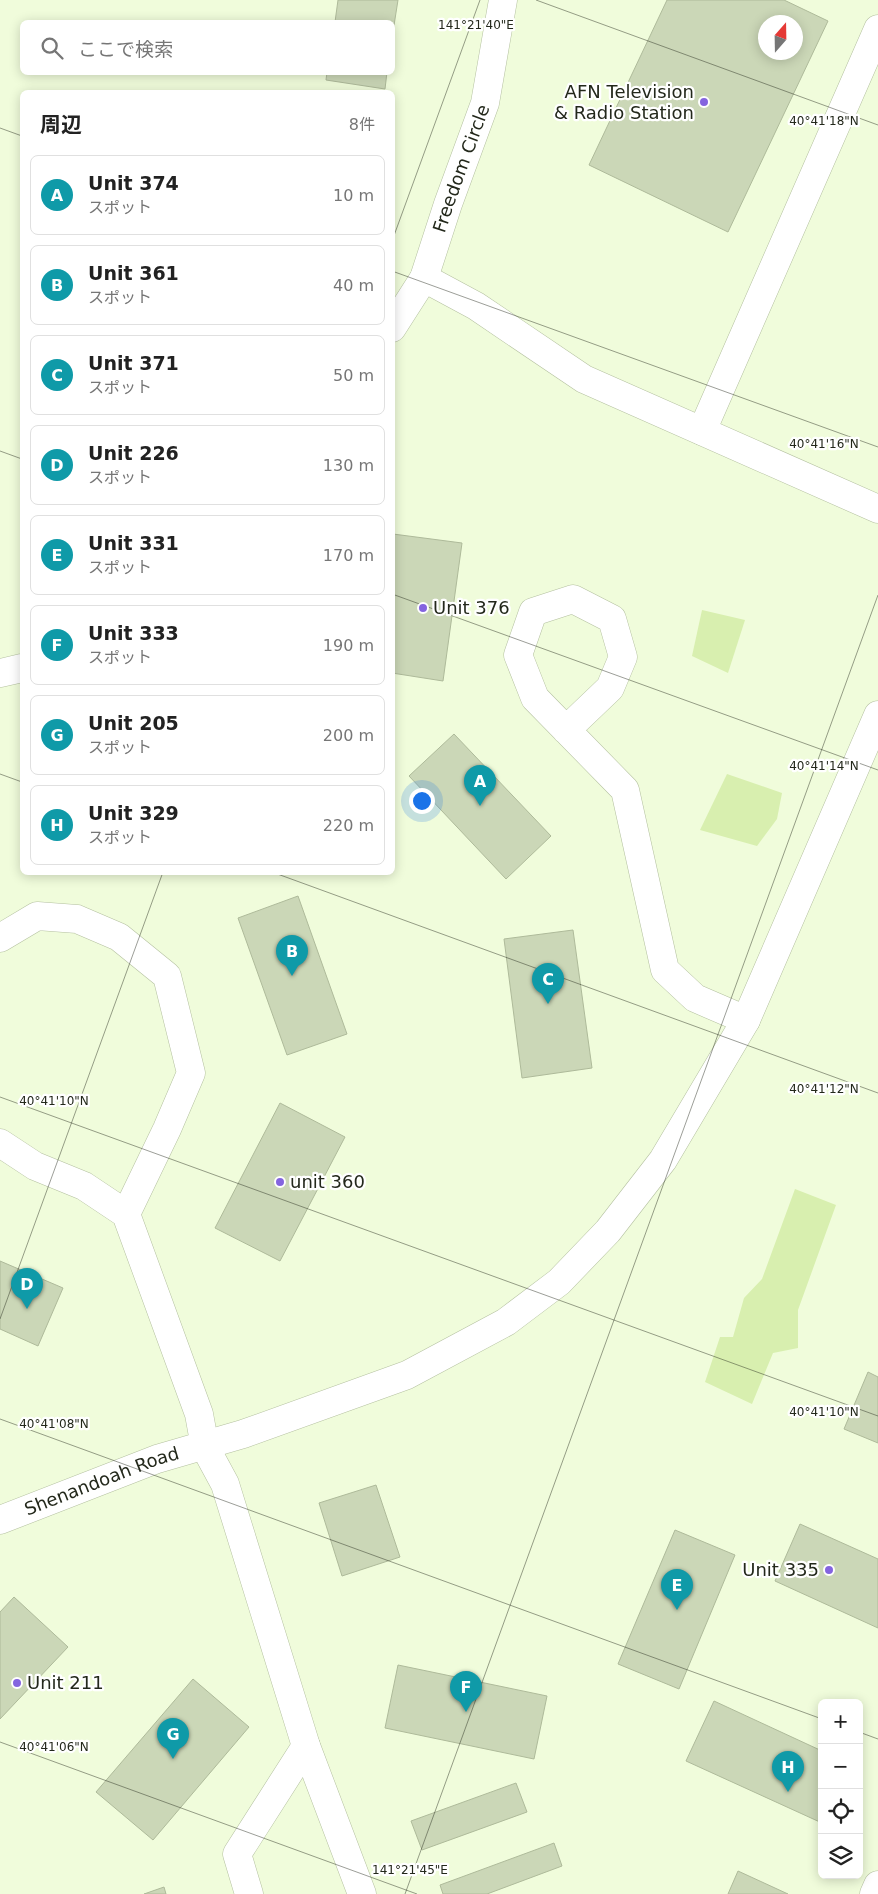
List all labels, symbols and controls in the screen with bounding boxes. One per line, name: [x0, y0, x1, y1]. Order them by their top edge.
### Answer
north arrow: [758, 15, 803, 60]
text: 141°21'40"E: [438, 18, 514, 32]
search box: [20, 20, 395, 75]
icon: search: [38, 34, 66, 62]
text: ここで検索: [78, 38, 173, 60]
place label: AFN Television & Radio Station: [554, 81, 694, 123]
marker: AFN Television & Radio Station: [698, 96, 710, 108]
street label: Freedom Circle: [428, 102, 494, 235]
text: 周辺: [40, 113, 82, 137]
text: 40°41'18"N: [789, 114, 859, 128]
text: 8件: [349, 115, 375, 134]
text: Unit 374: [88, 172, 179, 194]
text: A: [51, 186, 63, 205]
text: 10 m: [333, 186, 374, 205]
text: スポット: [88, 198, 152, 217]
text: Unit 361: [88, 262, 179, 284]
text: B: [51, 276, 63, 295]
text: 40 m: [333, 276, 374, 295]
text: スポット: [88, 288, 152, 307]
text: Unit 371: [88, 352, 179, 374]
text: C: [51, 366, 63, 385]
text: 50 m: [333, 366, 374, 385]
text: スポット: [88, 378, 152, 397]
text: 40°41'16"N: [789, 437, 859, 451]
text: Unit 226: [88, 442, 179, 464]
text: D: [50, 456, 64, 475]
text: 130 m: [323, 456, 374, 475]
text: スポット: [88, 468, 152, 487]
text: Unit 331: [88, 532, 179, 554]
text: E: [52, 546, 62, 565]
text: 170 m: [323, 546, 374, 565]
text: スポット: [88, 558, 152, 577]
place label: Unit 376: [433, 597, 510, 618]
marker: Unit 376: [417, 602, 429, 614]
text: Unit 333: [88, 622, 179, 644]
text: F: [52, 636, 62, 655]
text: 190 m: [323, 636, 374, 655]
text: スポット: [88, 648, 152, 667]
text: Unit 205: [88, 712, 179, 734]
text: G: [50, 726, 64, 745]
text: 200 m: [323, 726, 374, 745]
text: スポット: [88, 738, 152, 757]
text: 40°41'14"N: [789, 759, 859, 773]
pin: A: [464, 765, 496, 806]
your location: [409, 788, 435, 814]
text: Unit 329: [88, 802, 179, 824]
text: H: [50, 816, 64, 835]
text: 220 m: [323, 816, 374, 835]
text: スポット: [88, 828, 152, 847]
pin: B: [276, 935, 308, 976]
pin: C: [532, 963, 564, 1004]
text: 40°41'12"N: [789, 1082, 859, 1096]
text: 40°41'10"N: [19, 1094, 89, 1108]
place label: unit 360: [290, 1171, 365, 1192]
marker: unit 360: [274, 1176, 286, 1188]
pin: D: [11, 1268, 43, 1309]
text: 40°41'10"N: [789, 1405, 859, 1419]
text: 40°41'08"N: [19, 1417, 89, 1431]
street label: Shenandoah Road: [21, 1442, 181, 1519]
place label: Unit 335: [742, 1559, 819, 1580]
marker: Unit 335: [823, 1564, 835, 1576]
pin: E: [661, 1569, 693, 1610]
pin: F: [450, 1671, 482, 1712]
place label: Unit 211: [27, 1672, 104, 1693]
marker: Unit 211: [11, 1677, 23, 1689]
map controls: [818, 1699, 863, 1879]
button: +: [818, 1699, 863, 1744]
pin: G: [157, 1718, 189, 1759]
text: 40°41'06"N: [19, 1740, 89, 1754]
button: −: [818, 1744, 863, 1789]
pin: H: [772, 1751, 804, 1792]
button: locate: [818, 1789, 863, 1834]
button: layers: [818, 1834, 863, 1879]
text: 141°21'45"E: [372, 1863, 448, 1877]

